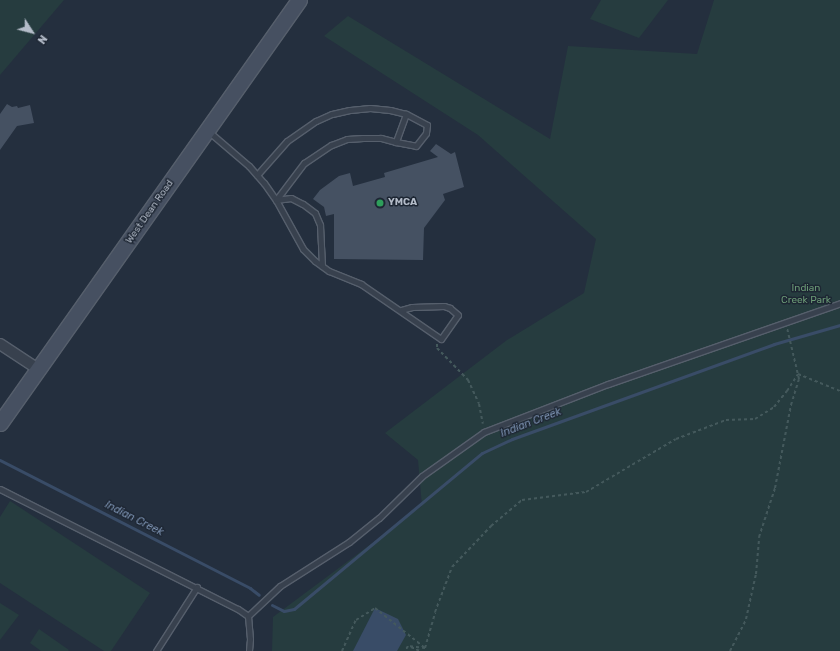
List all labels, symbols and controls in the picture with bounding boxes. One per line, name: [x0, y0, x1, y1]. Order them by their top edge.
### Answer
north arrow: [12, 12, 52, 52]
text: N: [35, 32, 50, 46]
street label: West Dean Road: [124, 178, 176, 246]
place label: YMCA: [388, 197, 417, 209]
marker: YMCA: [375, 198, 385, 208]
park label: Indian Creek Park: [781, 282, 831, 306]
water label: Indian Creek: [499, 405, 563, 441]
water label: Indian Creek: [102, 499, 166, 539]

